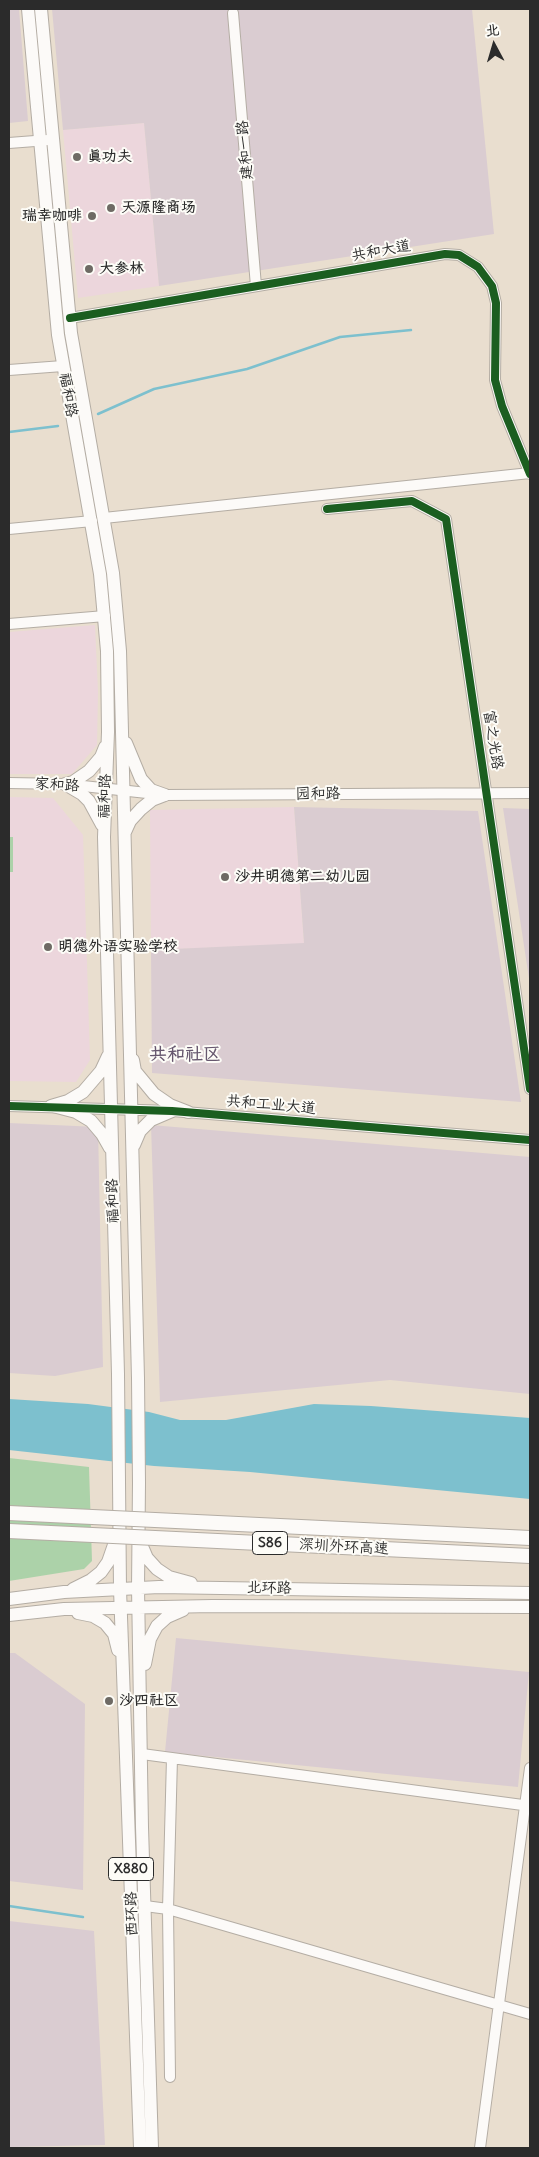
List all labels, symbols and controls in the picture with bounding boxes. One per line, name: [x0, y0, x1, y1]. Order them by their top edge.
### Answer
north arrow: [469, 20, 519, 70]
text: 北: [485, 20, 500, 40]
street label: 建和一路: [233, 119, 257, 181]
place label: 真功夫: [87, 148, 132, 166]
marker: 真功夫: [71, 151, 83, 163]
place label: 天源隆商场: [121, 199, 196, 217]
marker: 天源隆商场: [105, 202, 117, 214]
place label: 瑞幸咖啡: [22, 207, 82, 225]
marker: 瑞幸咖啡: [86, 210, 98, 222]
street label: 共和大道: [350, 237, 412, 265]
place label: 大参林: [99, 260, 144, 278]
marker: 大参林: [83, 263, 95, 275]
street label: 福和路: [55, 371, 81, 419]
street label: 富之光路: [479, 709, 507, 771]
street label: 福和路: [95, 773, 115, 819]
street label: 家和路: [34, 775, 80, 795]
street label: 园和路: [295, 785, 341, 803]
place label: 沙井明德第二幼儿园: [235, 868, 370, 886]
marker: 沙井明德第二幼儿园: [219, 871, 231, 883]
place label: 明德外语实验学校: [58, 938, 178, 956]
marker: 明德外语实验学校: [42, 941, 54, 953]
district label: 共和社区: [149, 1044, 221, 1066]
street label: 共和工业大道: [225, 1092, 317, 1118]
street label: 福和路: [103, 1178, 123, 1224]
road number: S86: [252, 1532, 288, 1555]
street label: 深圳外环高速: [299, 1536, 389, 1558]
street label: 北环路: [246, 1579, 292, 1597]
place label: 沙四社区: [119, 1692, 179, 1710]
marker: 沙四社区: [103, 1695, 115, 1707]
road number: X880: [108, 1858, 154, 1880]
street label: 西环路: [122, 1891, 142, 1937]

